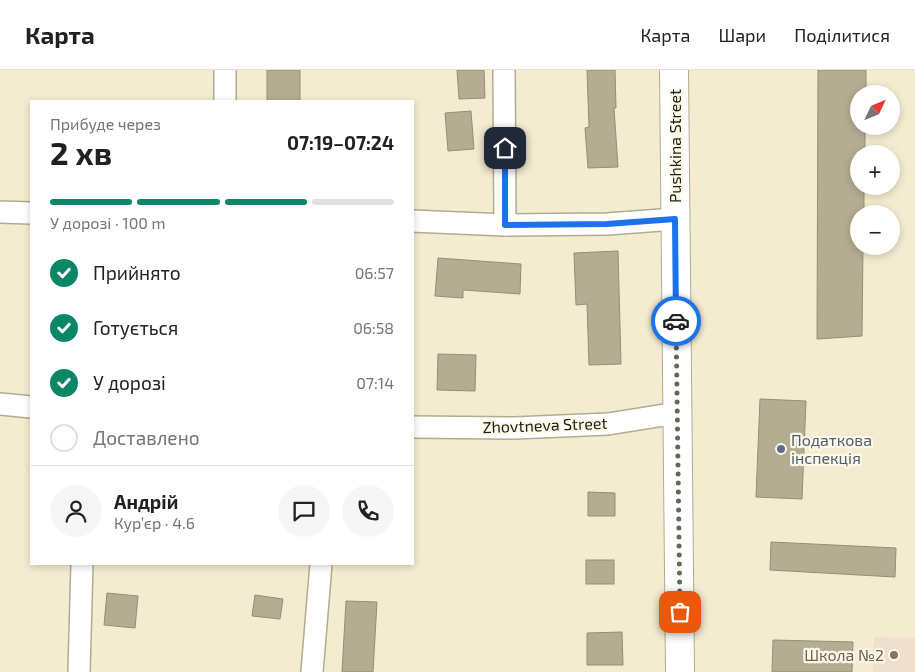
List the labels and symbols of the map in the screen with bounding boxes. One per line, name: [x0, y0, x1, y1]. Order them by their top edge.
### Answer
north arrow: [850, 85, 900, 135]
street label: Pushkina Street: [665, 89, 684, 203]
pin: [484, 127, 526, 169]
courier: [651, 296, 701, 346]
street label: Zhovtneva Street: [482, 413, 608, 436]
place label: Податкова інспекція: [791, 430, 872, 467]
marker: Податкова інспекція: [775, 443, 787, 455]
pin: [659, 591, 701, 633]
place label: Школа №2: [804, 645, 884, 664]
marker: Школа №2: [888, 649, 900, 661]

